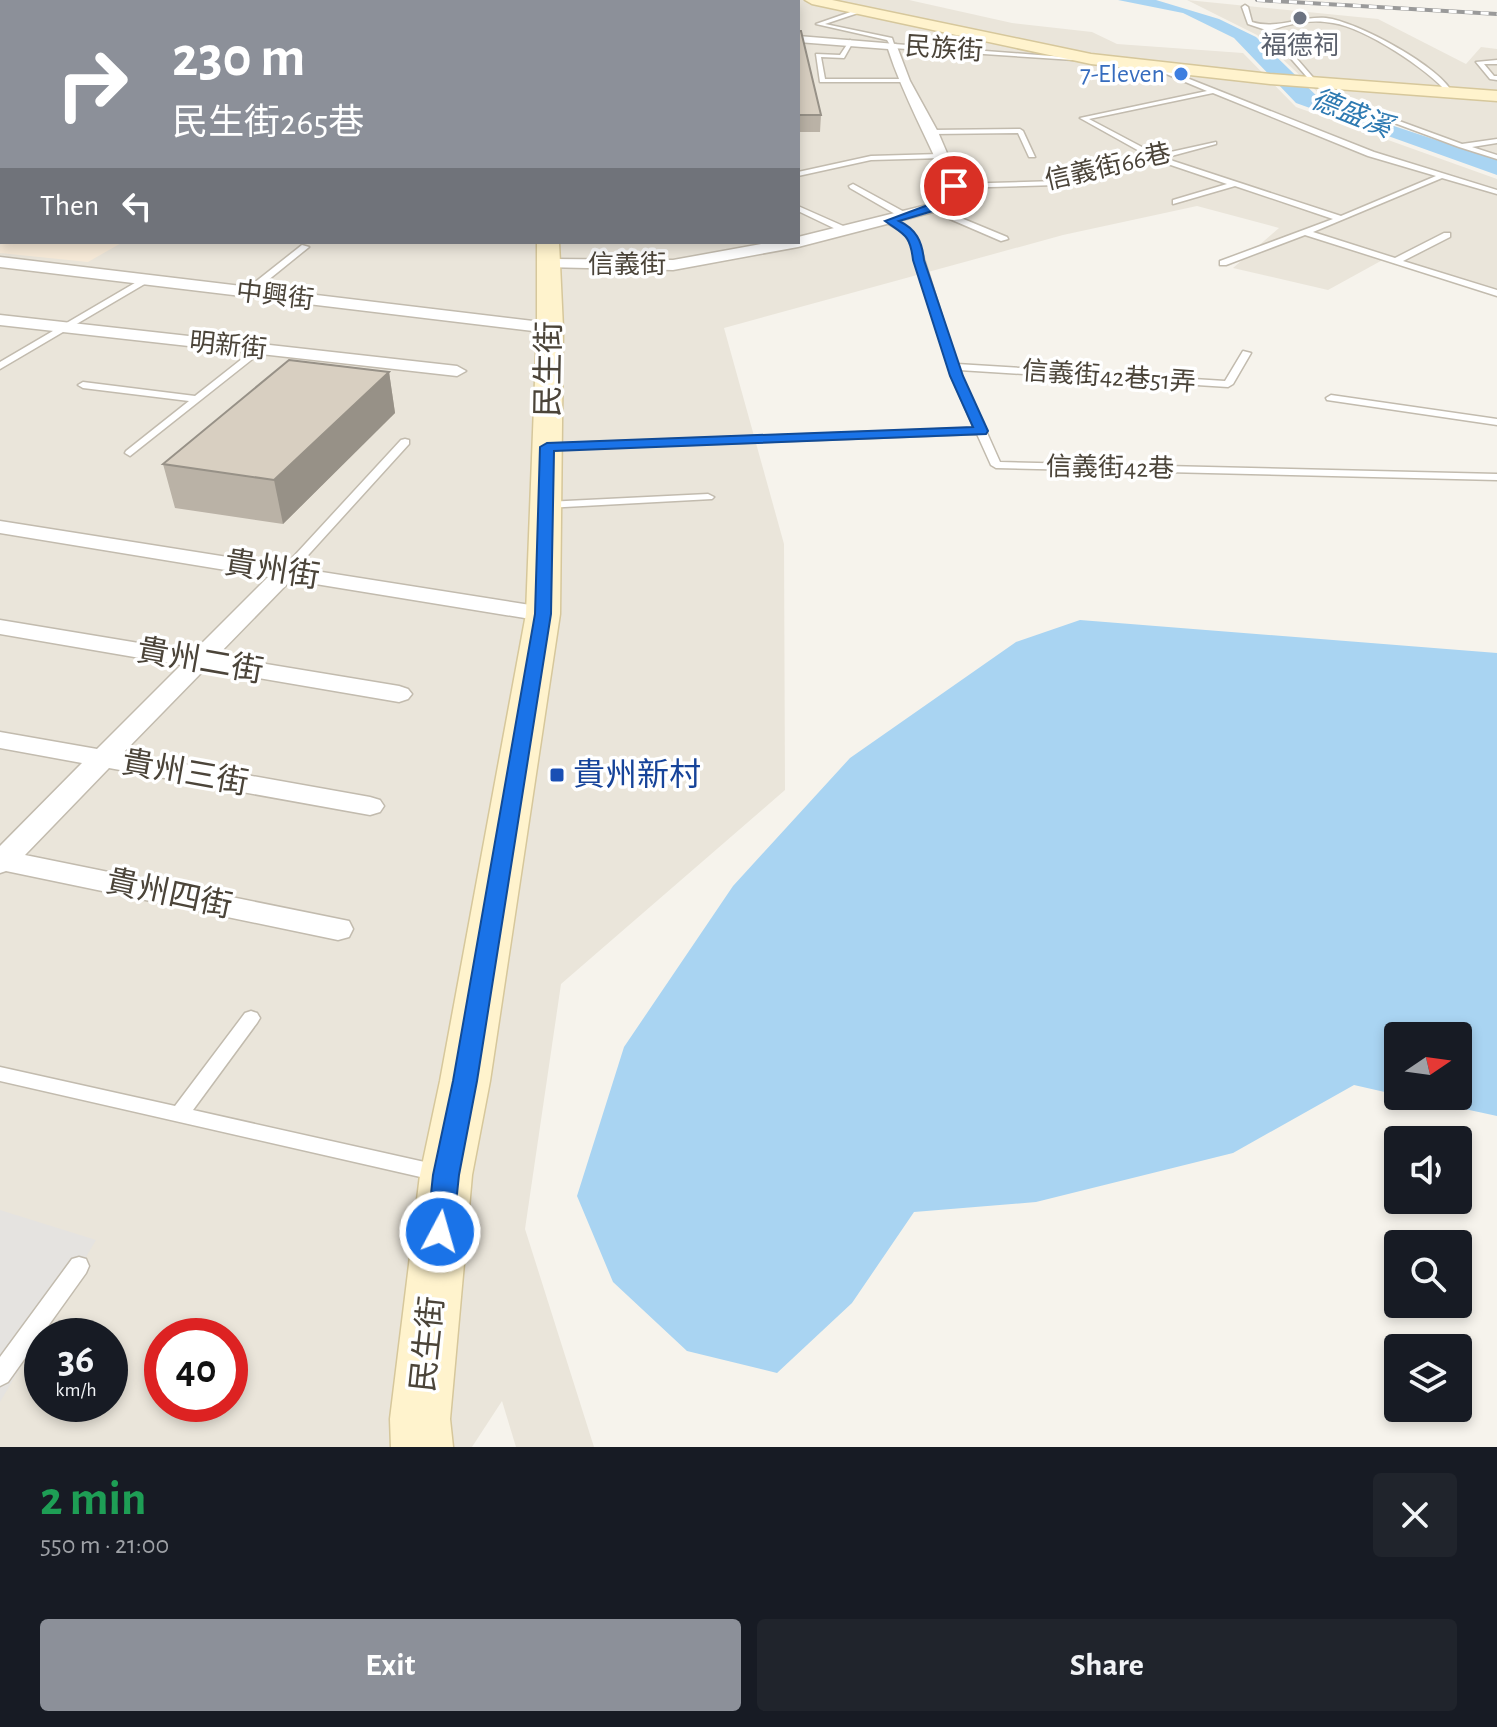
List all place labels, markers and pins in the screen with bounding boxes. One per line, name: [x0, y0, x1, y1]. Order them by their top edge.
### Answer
marker: 福德祠: [1291, 9, 1309, 27]
place label: 福德祠: [1261, 31, 1339, 59]
place label: 7-Eleven: [1080, 61, 1165, 87]
marker: 7-Eleven: [1172, 65, 1190, 83]
pin: [920, 152, 988, 220]
place label: 貴州新村: [573, 757, 701, 791]
marker: 貴州新村: [548, 766, 566, 784]

